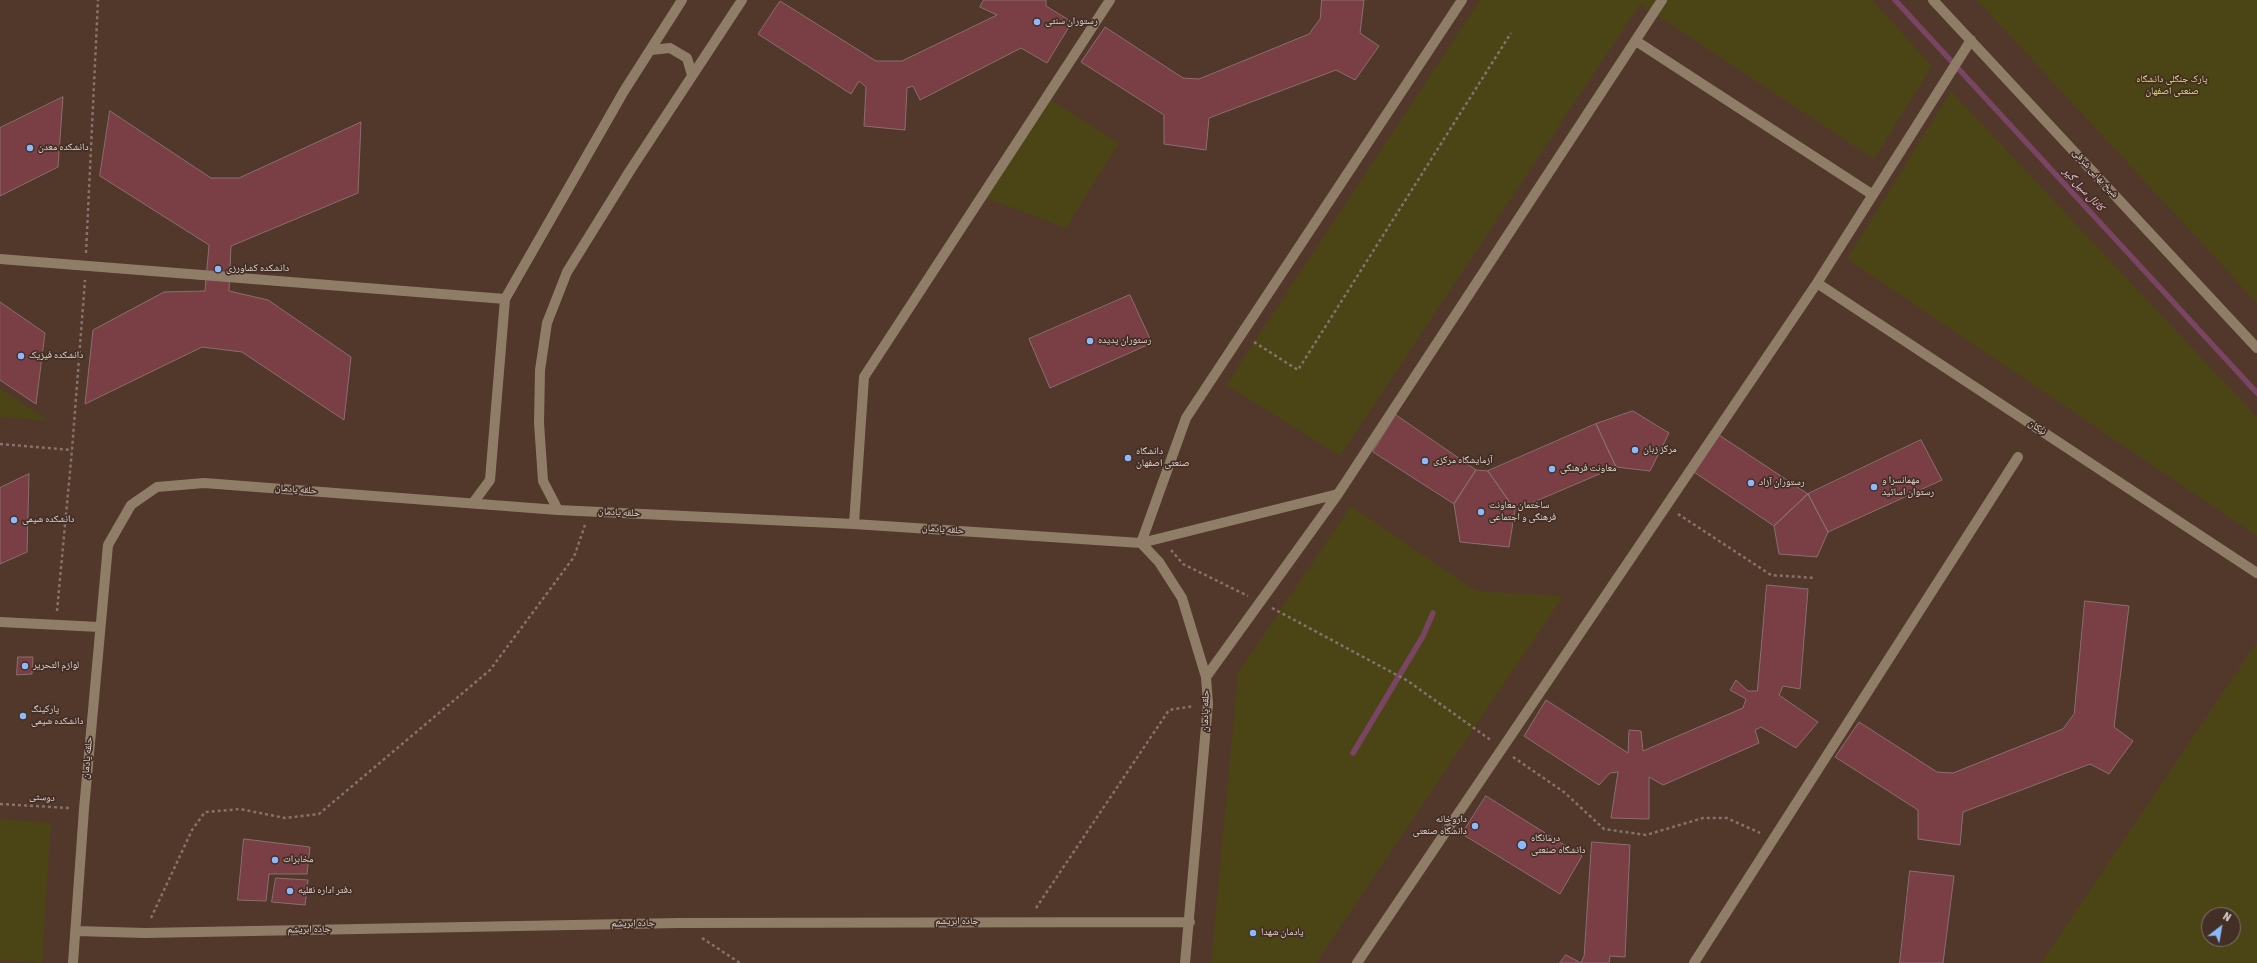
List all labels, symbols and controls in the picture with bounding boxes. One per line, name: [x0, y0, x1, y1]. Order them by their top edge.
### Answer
place label: رستوران سنتی: [1045, 16, 1098, 28]
marker: رستوران سنتی: [1032, 17, 1042, 27]
park label: پارک جنگلی دانشگاه صنعتی اصفهان: [2136, 74, 2208, 98]
place label: دانشکده معدن: [38, 142, 89, 154]
marker: دانشکده معدن: [25, 143, 35, 153]
street label: شیخ بهایی شرقی: [2069, 147, 2121, 201]
water label: کانال سیل گیر: [2059, 165, 2107, 215]
place label: دانشکده کشاورزی: [226, 263, 289, 275]
marker: دانشکده کشاورزی: [213, 264, 223, 274]
place label: رستوران پدیده: [1098, 335, 1151, 347]
marker: رستوران پدیده: [1085, 336, 1095, 346]
place label: دانشکده فیزیک: [29, 350, 83, 362]
marker: دانشکده فیزیک: [16, 351, 26, 361]
street label: نیکان: [2026, 418, 2048, 438]
place label: مرکز زبان: [1643, 444, 1677, 456]
marker: مرکز زبان: [1630, 445, 1640, 455]
place label: دانشگاه صنعتی اصفهان: [1136, 446, 1190, 470]
marker: دانشگاه صنعتی اصفهان: [1123, 453, 1133, 463]
place label: آزمایشگاه مرکزی: [1433, 455, 1493, 467]
marker: آزمایشگاه مرکزی: [1420, 456, 1430, 466]
place label: معاونت فرهنگی: [1560, 463, 1617, 475]
marker: معاونت فرهنگی: [1547, 464, 1557, 474]
place label: مهمانسرا و رستوان اساتید: [1882, 475, 1934, 498]
place label: رستوران آزاد: [1759, 477, 1805, 489]
marker: رستوران آزاد: [1746, 478, 1756, 488]
marker: مهمانسرا و رستوان اساتید: [1869, 482, 1879, 492]
street label: حلقه یادمان: [275, 483, 317, 497]
place label: ساختمان معاونت فرهنگی و اجتماعی: [1489, 500, 1556, 524]
street label: حلقه یادمان: [598, 506, 640, 520]
marker: ساختمان معاونت فرهنگی و اجتماعی: [1476, 507, 1486, 517]
place label: دانشکده شیمی: [22, 514, 74, 526]
marker: دانشکده شیمی: [9, 515, 19, 525]
street label: حلقه یادمان: [922, 523, 964, 537]
place label: لوازم التحریر: [33, 660, 79, 672]
marker: لوازم التحریر: [20, 661, 30, 671]
street label: حلقه یادمان: [1200, 690, 1212, 732]
place label: پارکینگ دانشکده شیمی: [31, 704, 83, 728]
marker: پارکینگ دانشکده شیمی: [18, 711, 28, 721]
street label: حلقه یادمان: [80, 736, 96, 780]
street label: دوستی: [29, 791, 55, 805]
place label: داروخانه دانشگاه صنعتی: [1413, 814, 1467, 838]
marker: داروخانه دانشگاه صنعتی: [1470, 821, 1480, 831]
place label: درمانگاه دانشگاه صنعتی: [1531, 833, 1585, 856]
marker: درمانگاه دانشگاه صنعتی: [1516, 839, 1528, 851]
place label: مخابرات: [283, 854, 314, 866]
marker: مخابرات: [270, 855, 280, 865]
place label: دفتر اداره نقلیه: [298, 885, 352, 897]
marker: دفتر اداره نقلیه: [285, 886, 295, 896]
north arrow: [2201, 907, 2241, 947]
text: N: [2220, 909, 2234, 925]
street label: جاده ابریشم: [935, 916, 979, 928]
street label: جاده ابریشم: [611, 918, 655, 930]
street label: جاده ابریشم: [287, 924, 331, 936]
place label: یادمان شهدا: [1261, 927, 1304, 939]
marker: یادمان شهدا: [1248, 928, 1258, 938]

